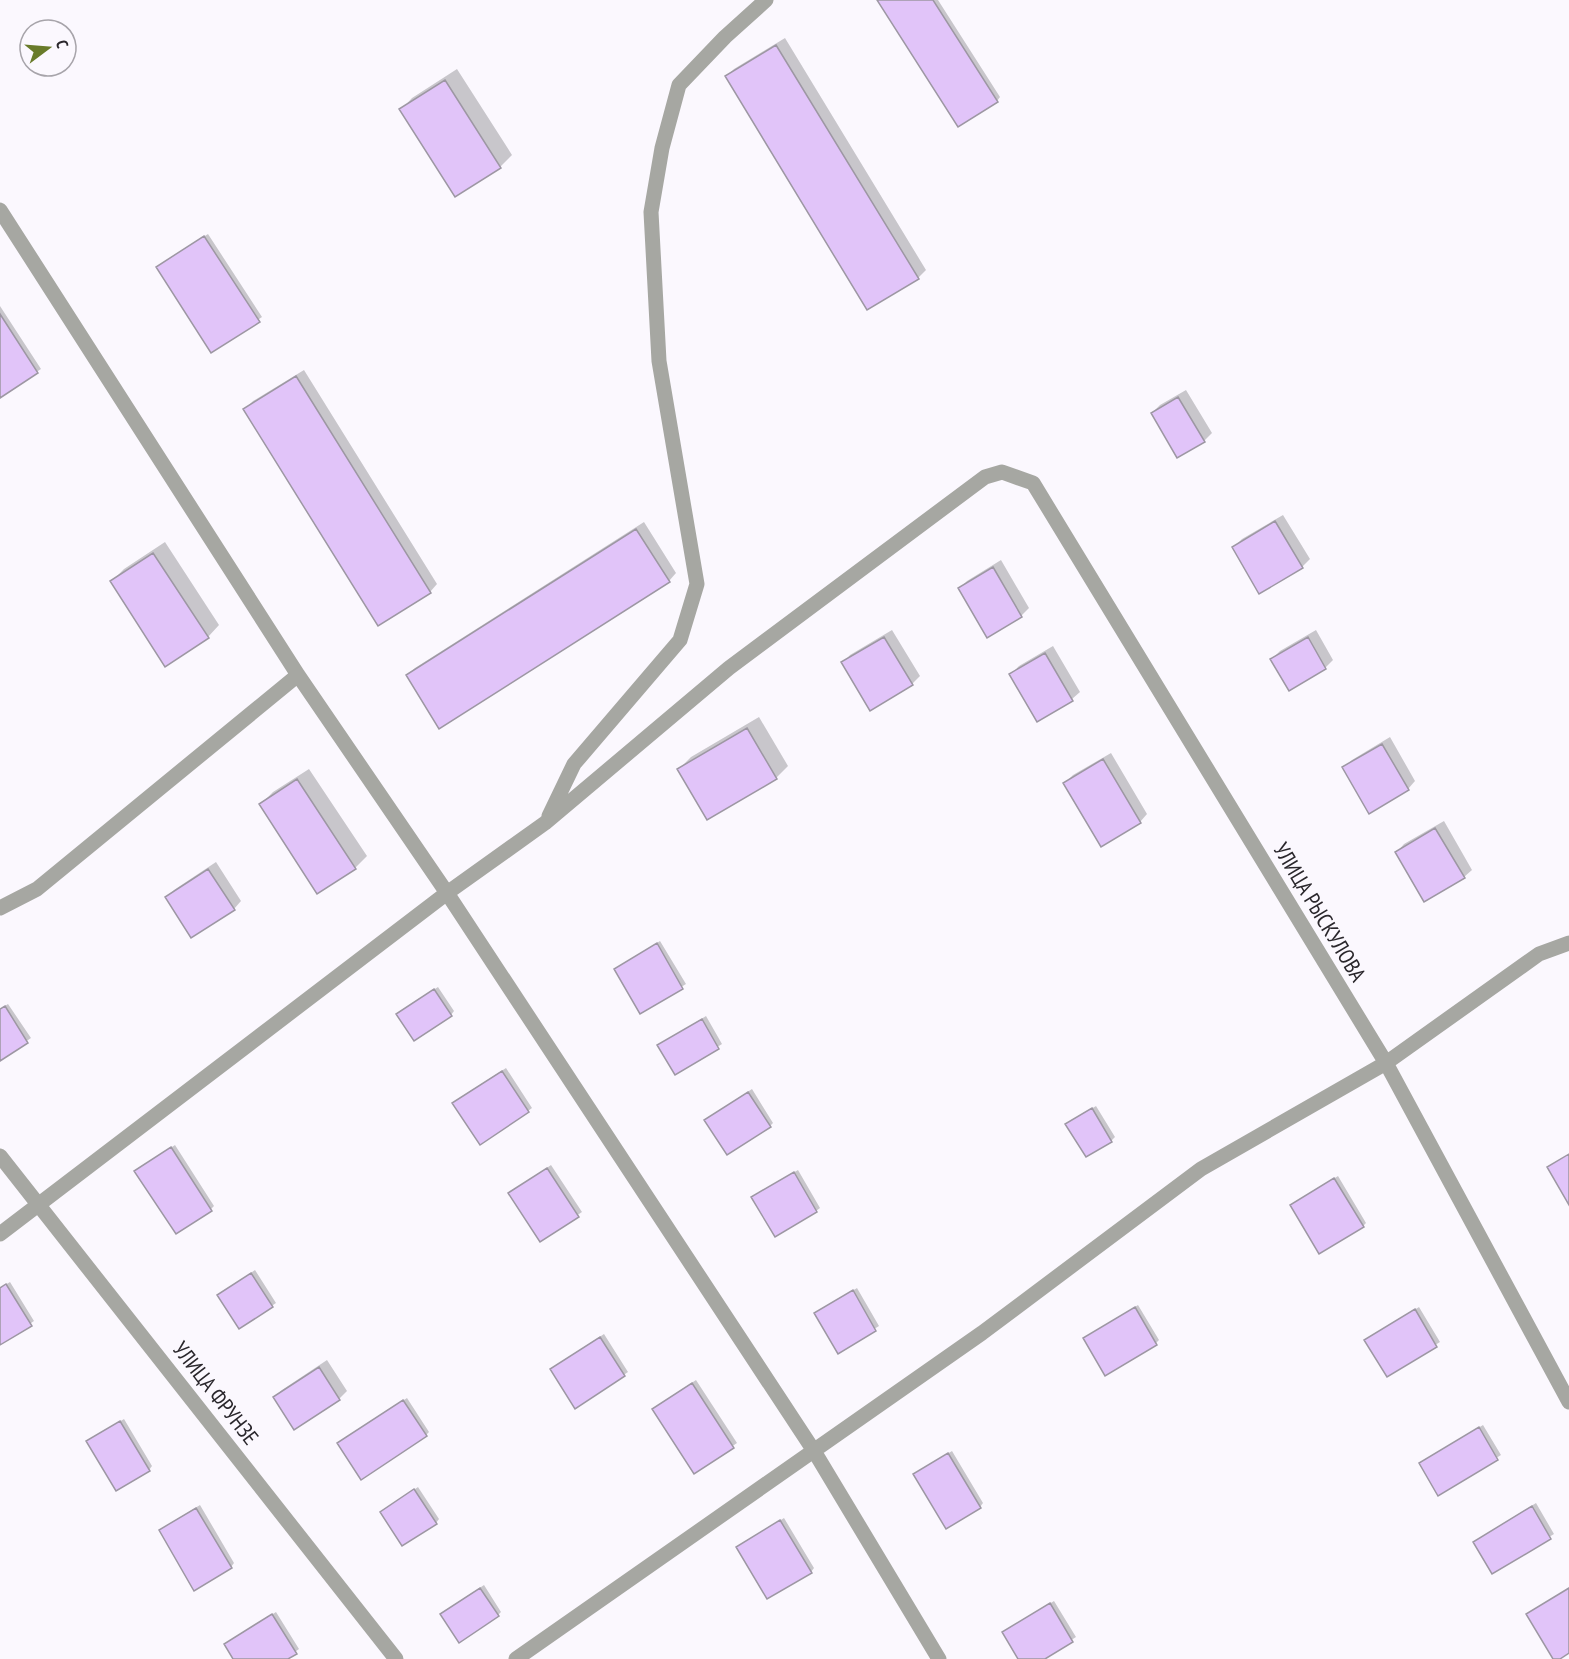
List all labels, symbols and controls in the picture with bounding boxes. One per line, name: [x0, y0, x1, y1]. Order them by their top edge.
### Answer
north arrow: [18, 18, 78, 78]
text: С: [52, 38, 73, 51]
street label: УЛИЦА РЫСКУЛОВА: [1268, 837, 1373, 987]
street label: УЛИЦА ФРУНЗЕ: [167, 1336, 265, 1450]

